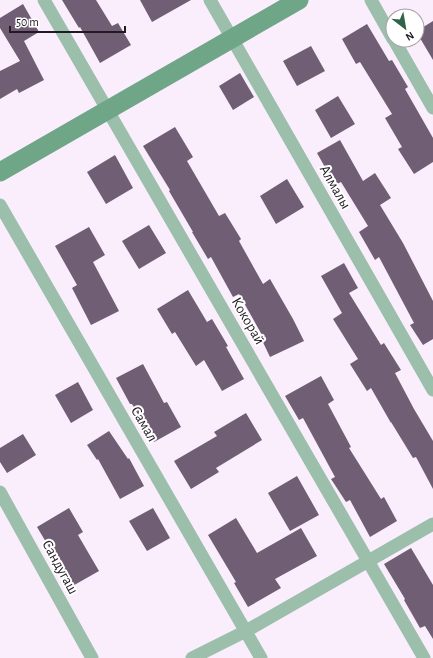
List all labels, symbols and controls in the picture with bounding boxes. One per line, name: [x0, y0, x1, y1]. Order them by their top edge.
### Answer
scale bar: [10, 8, 125, 34]
north arrow: [385, 8, 425, 48]
text: 50 m: [16, 16, 39, 28]
text: N: [404, 29, 416, 43]
street label: Алмалы: [317, 163, 353, 211]
street label: Кокорай: [229, 295, 267, 347]
street label: Самал: [128, 404, 160, 444]
street label: Сандугаш: [39, 537, 81, 597]

